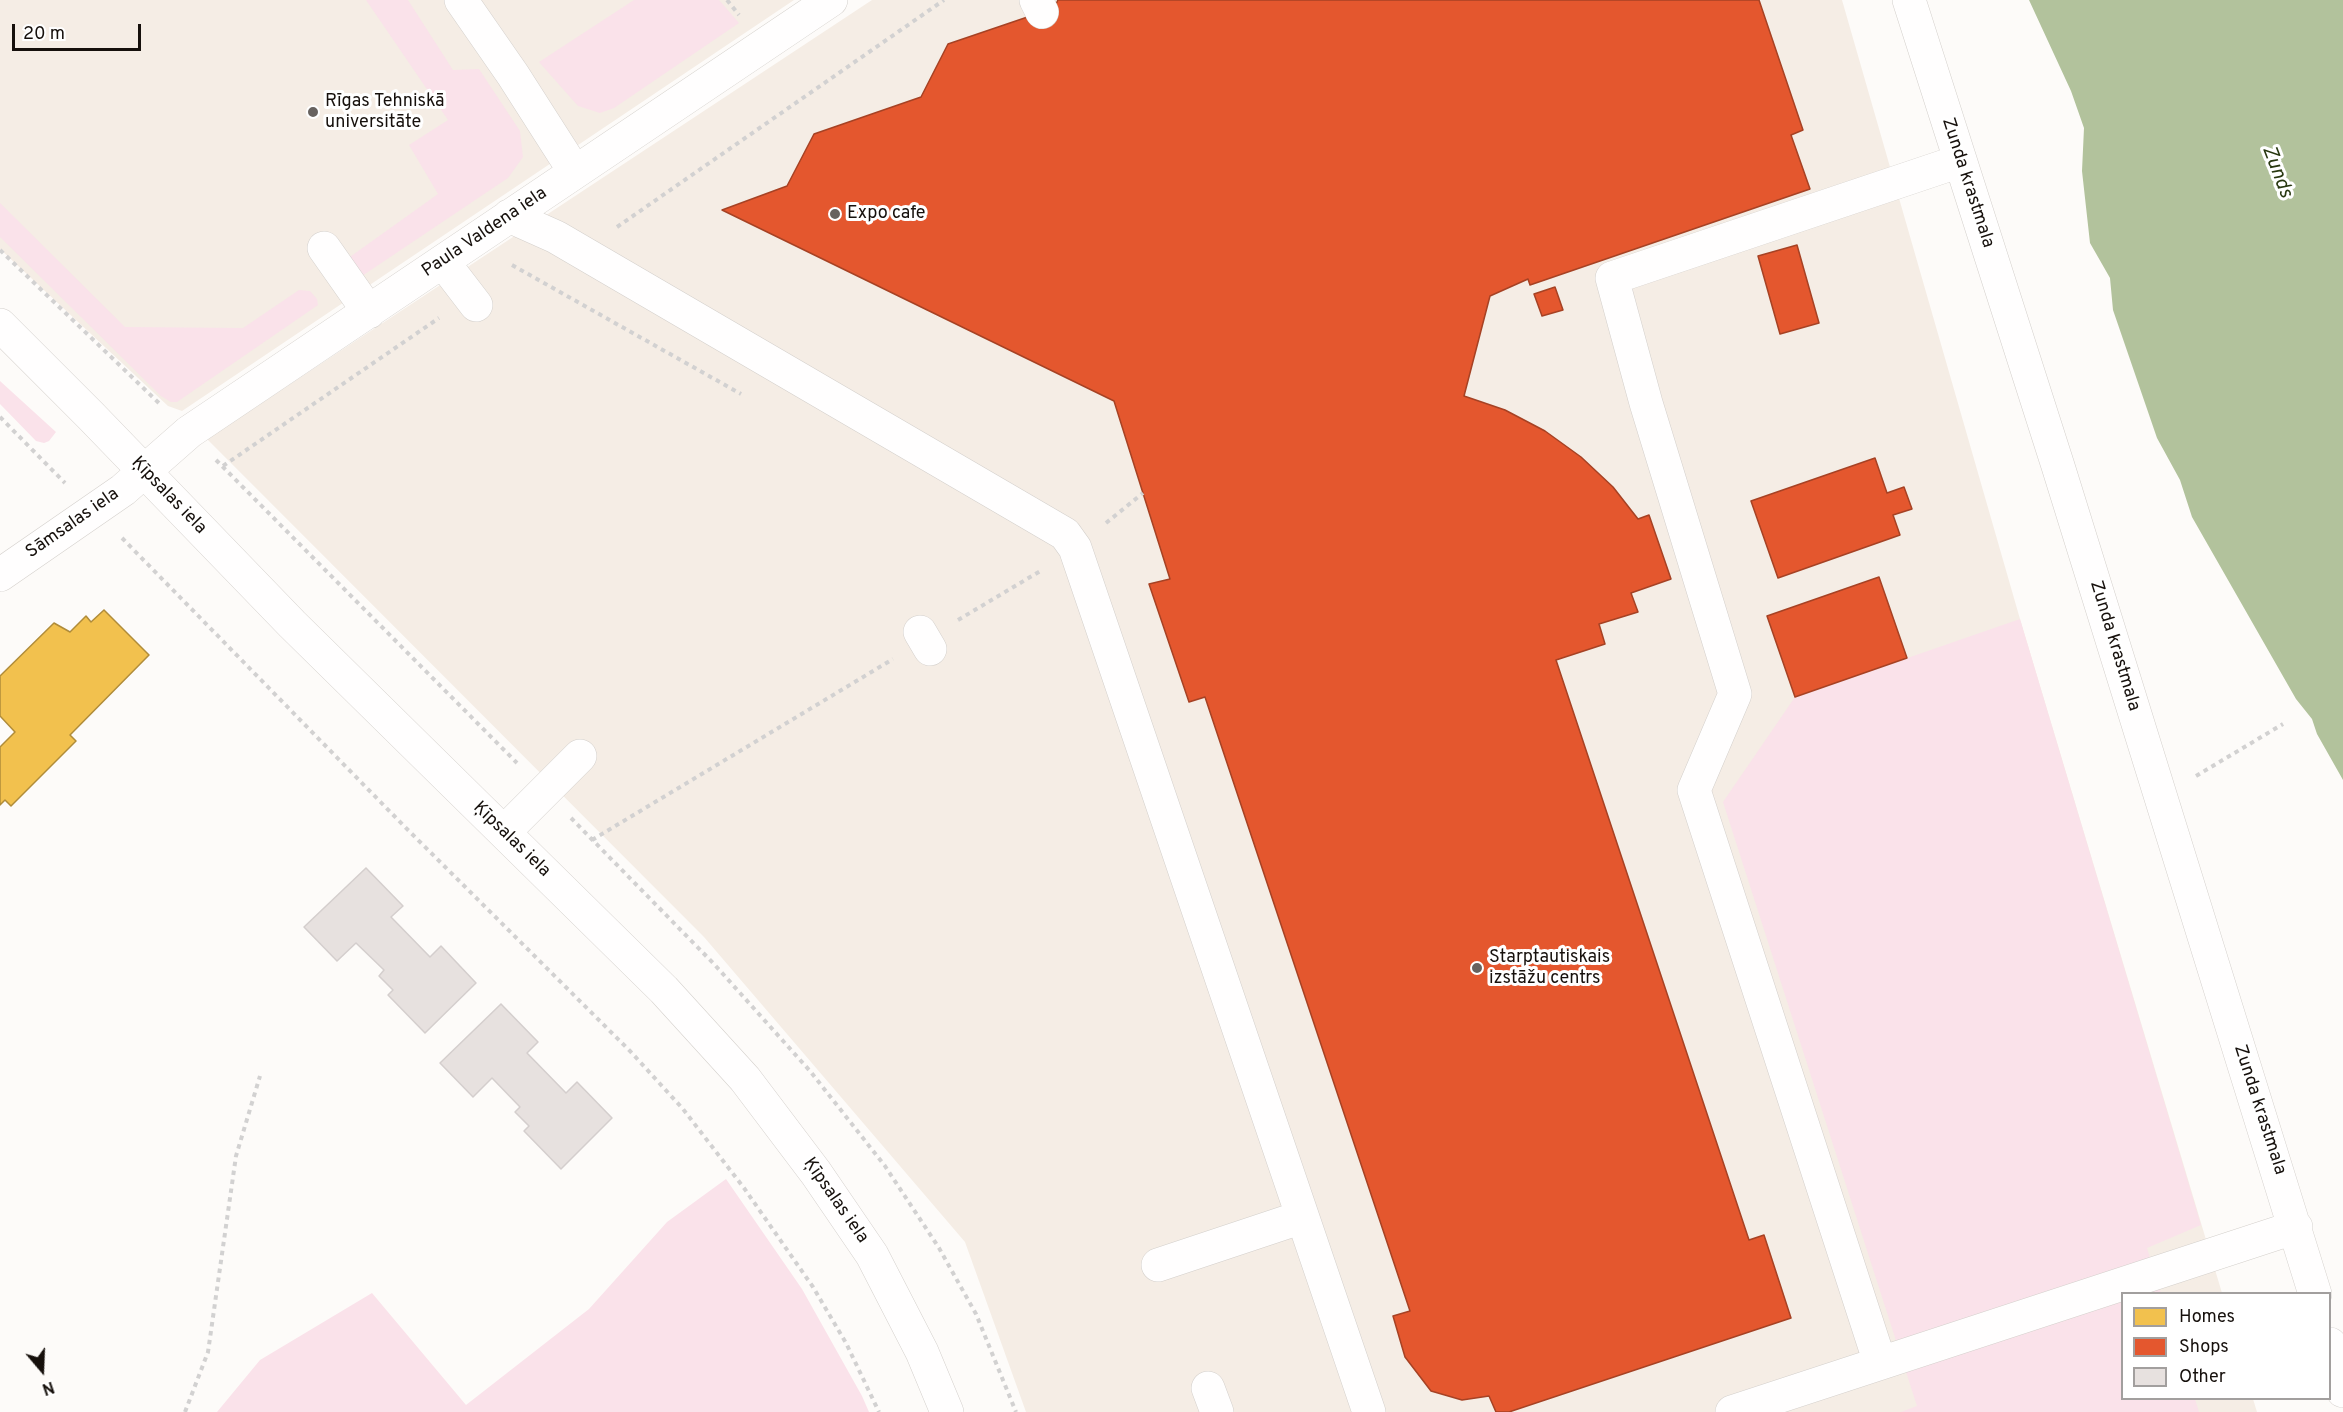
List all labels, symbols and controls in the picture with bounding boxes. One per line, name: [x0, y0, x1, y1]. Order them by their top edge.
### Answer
scale bar: [15, 12, 144, 50]
text: 20 m: [23, 23, 65, 46]
place label: Rīgas Tehniskā universitāte: [325, 91, 445, 134]
marker: Rīgas Tehniskā universitāte: [306, 105, 320, 119]
street label: Zunda krastmala: [1936, 115, 1998, 251]
water label: Zunds: [2255, 143, 2297, 201]
street label: Paula Valdena iela: [418, 183, 552, 283]
place label: Expo cafe: [847, 203, 925, 225]
marker: Expo cafe: [828, 207, 842, 221]
street label: Ķīpsalas iela: [126, 453, 210, 539]
street label: Sāmsalas iela: [22, 484, 124, 564]
street label: Zunda krastmala: [2084, 578, 2144, 714]
street label: Ķīpsalas iela: [468, 798, 554, 882]
place label: Starptautiskais izstāžu centrs: [1489, 947, 1610, 990]
marker: Starptautiskais izstāžu centrs: [1470, 961, 1484, 975]
street label: Zunda krastmala: [2228, 1042, 2290, 1178]
street label: Ķīpsalas iela: [798, 1154, 872, 1248]
legend: [2121, 1292, 2331, 1400]
text: Homes: [2179, 1306, 2235, 1329]
text: Shops: [2179, 1336, 2229, 1359]
north arrow: [12, 1340, 72, 1400]
text: Other: [2179, 1366, 2226, 1389]
text: N: [39, 1376, 57, 1398]

